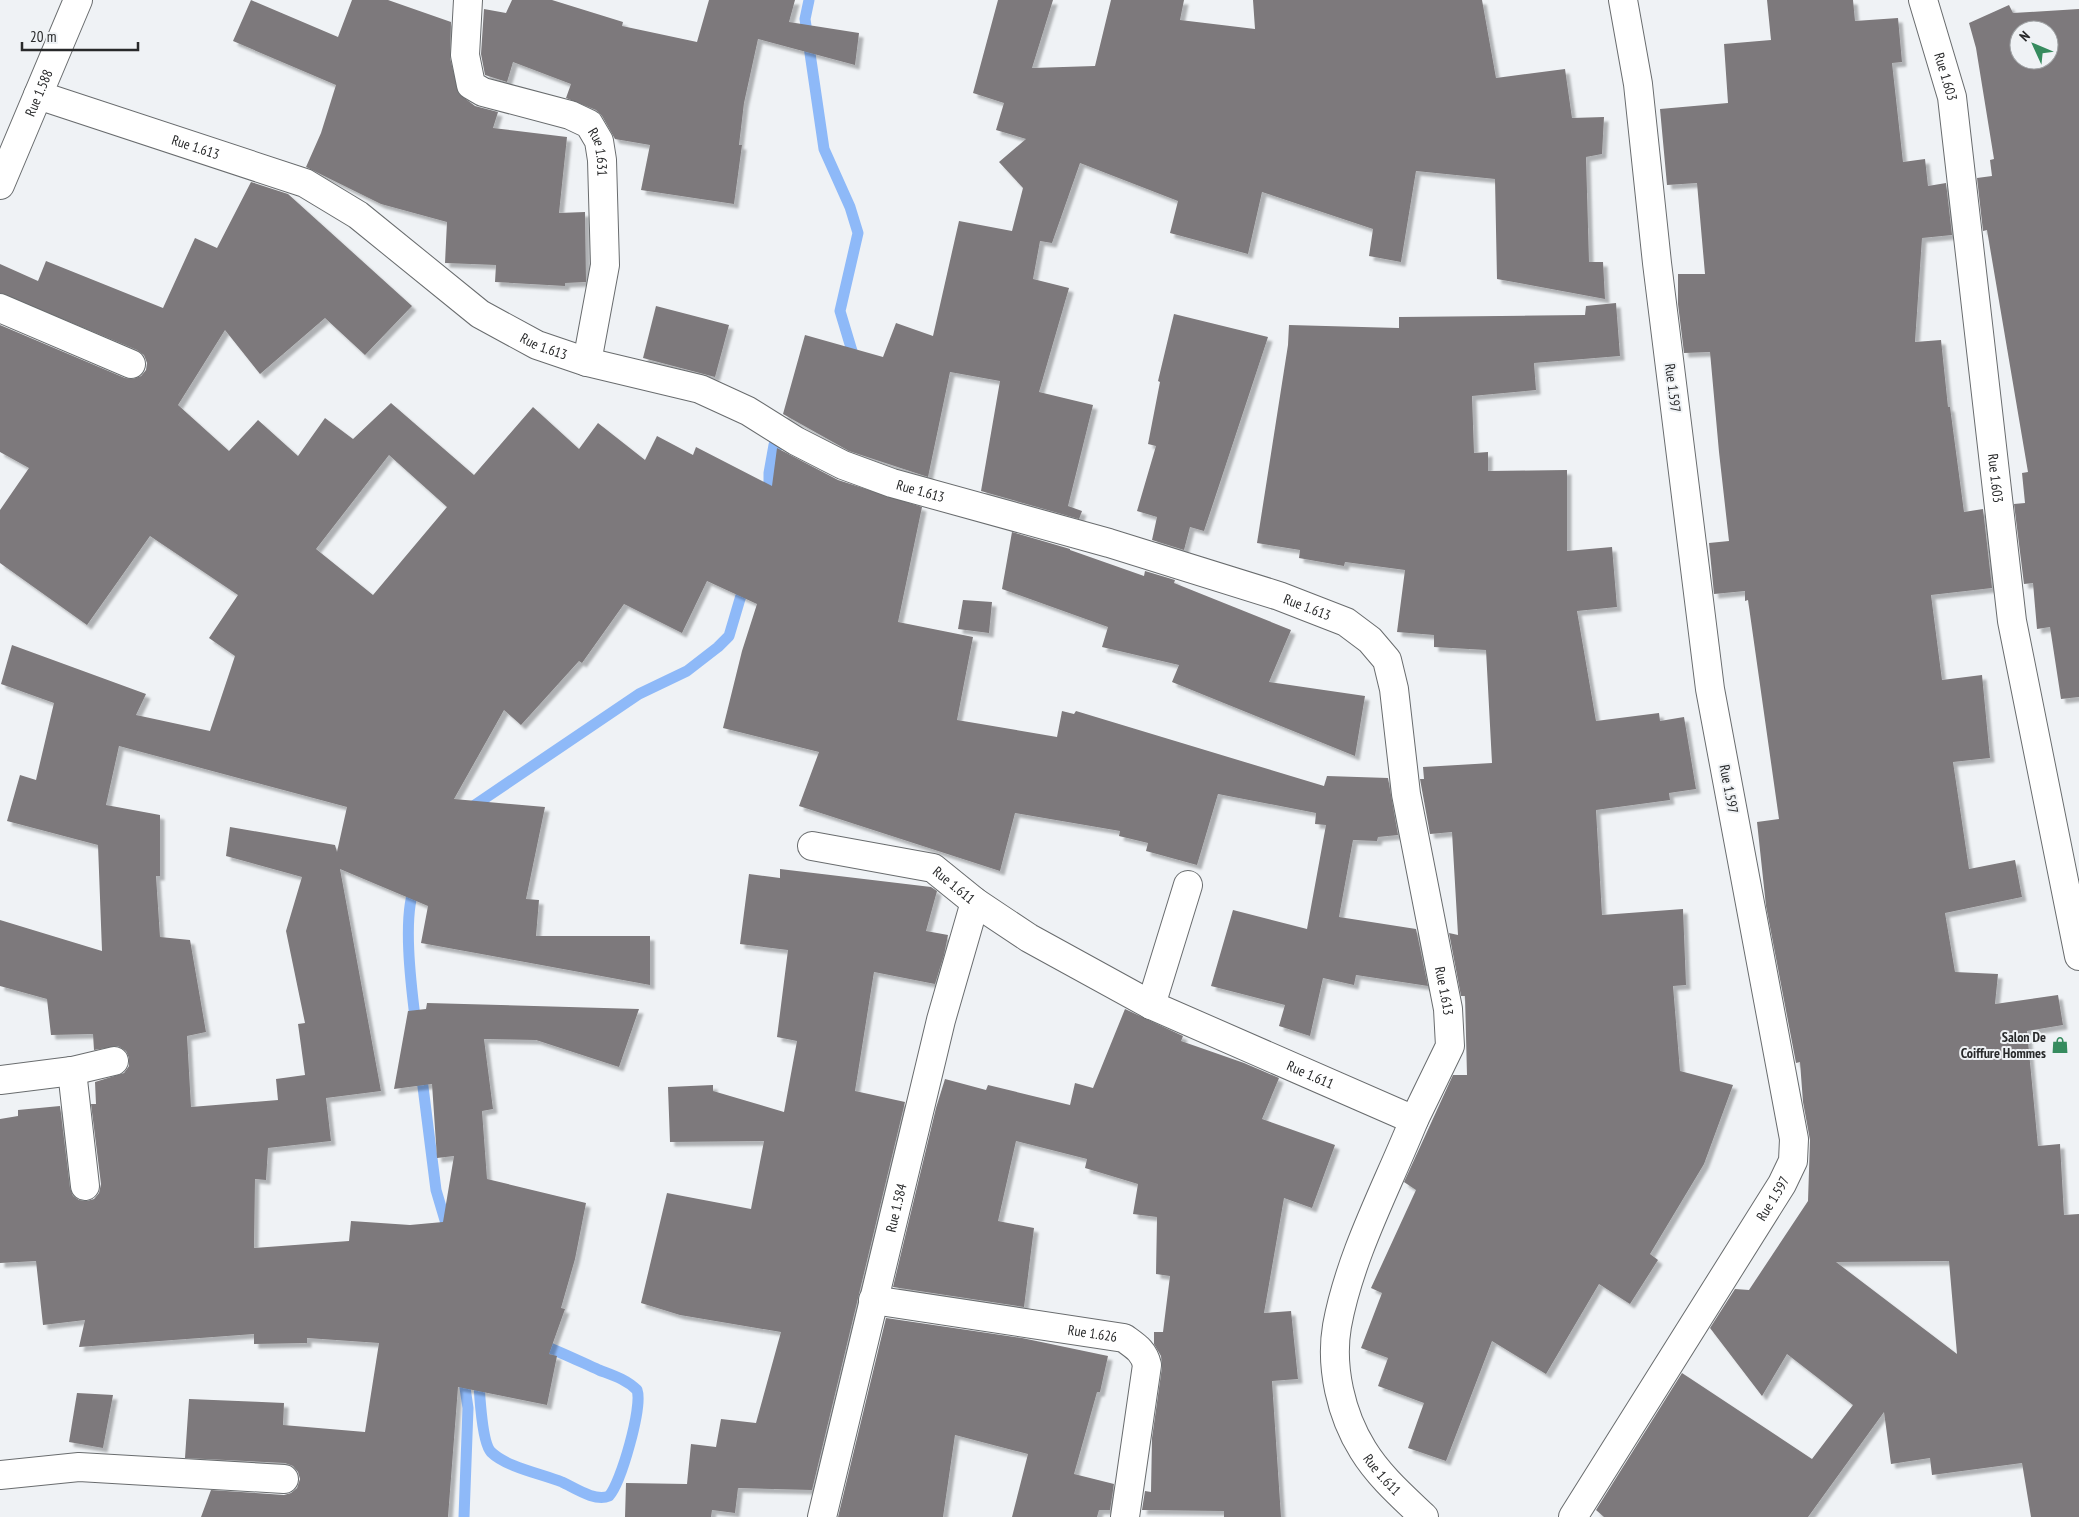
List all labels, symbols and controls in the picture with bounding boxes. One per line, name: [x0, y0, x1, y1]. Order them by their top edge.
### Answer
scale bar: [22, 20, 139, 52]
north arrow: [2009, 20, 2059, 70]
text: 20 m: [30, 27, 56, 46]
text: N: [2016, 27, 2034, 45]
street label: Rue 1.603: [1930, 50, 1961, 101]
street label: Rue 1.588: [21, 67, 57, 119]
street label: Rue 1.631: [584, 124, 611, 176]
street label: Rue 1.613: [169, 131, 222, 163]
street label: Rue 1.613: [517, 329, 570, 364]
street label: Rue 1.597: [1661, 362, 1685, 414]
street label: Rue 1.603: [1984, 453, 2007, 504]
street label: Rue 1.613: [894, 476, 947, 506]
street label: Rue 1.613: [1281, 590, 1334, 624]
street label: Rue 1.597: [1715, 763, 1743, 815]
street label: Rue 1.611: [929, 862, 979, 908]
street label: Rue 1.613: [1431, 965, 1457, 1016]
place label: Salon De Coiffure Hommes: [1961, 1028, 2046, 1062]
shop icon: Salon De Coiffure Hommes: [2050, 1035, 2070, 1055]
street label: Rue 1.611: [1284, 1057, 1337, 1093]
street label: Rue 1.597: [1752, 1173, 1793, 1224]
street label: Rue 1.584: [882, 1181, 911, 1234]
street label: Rue 1.626: [1067, 1321, 1118, 1346]
street label: Rue 1.611: [1359, 1450, 1405, 1499]

